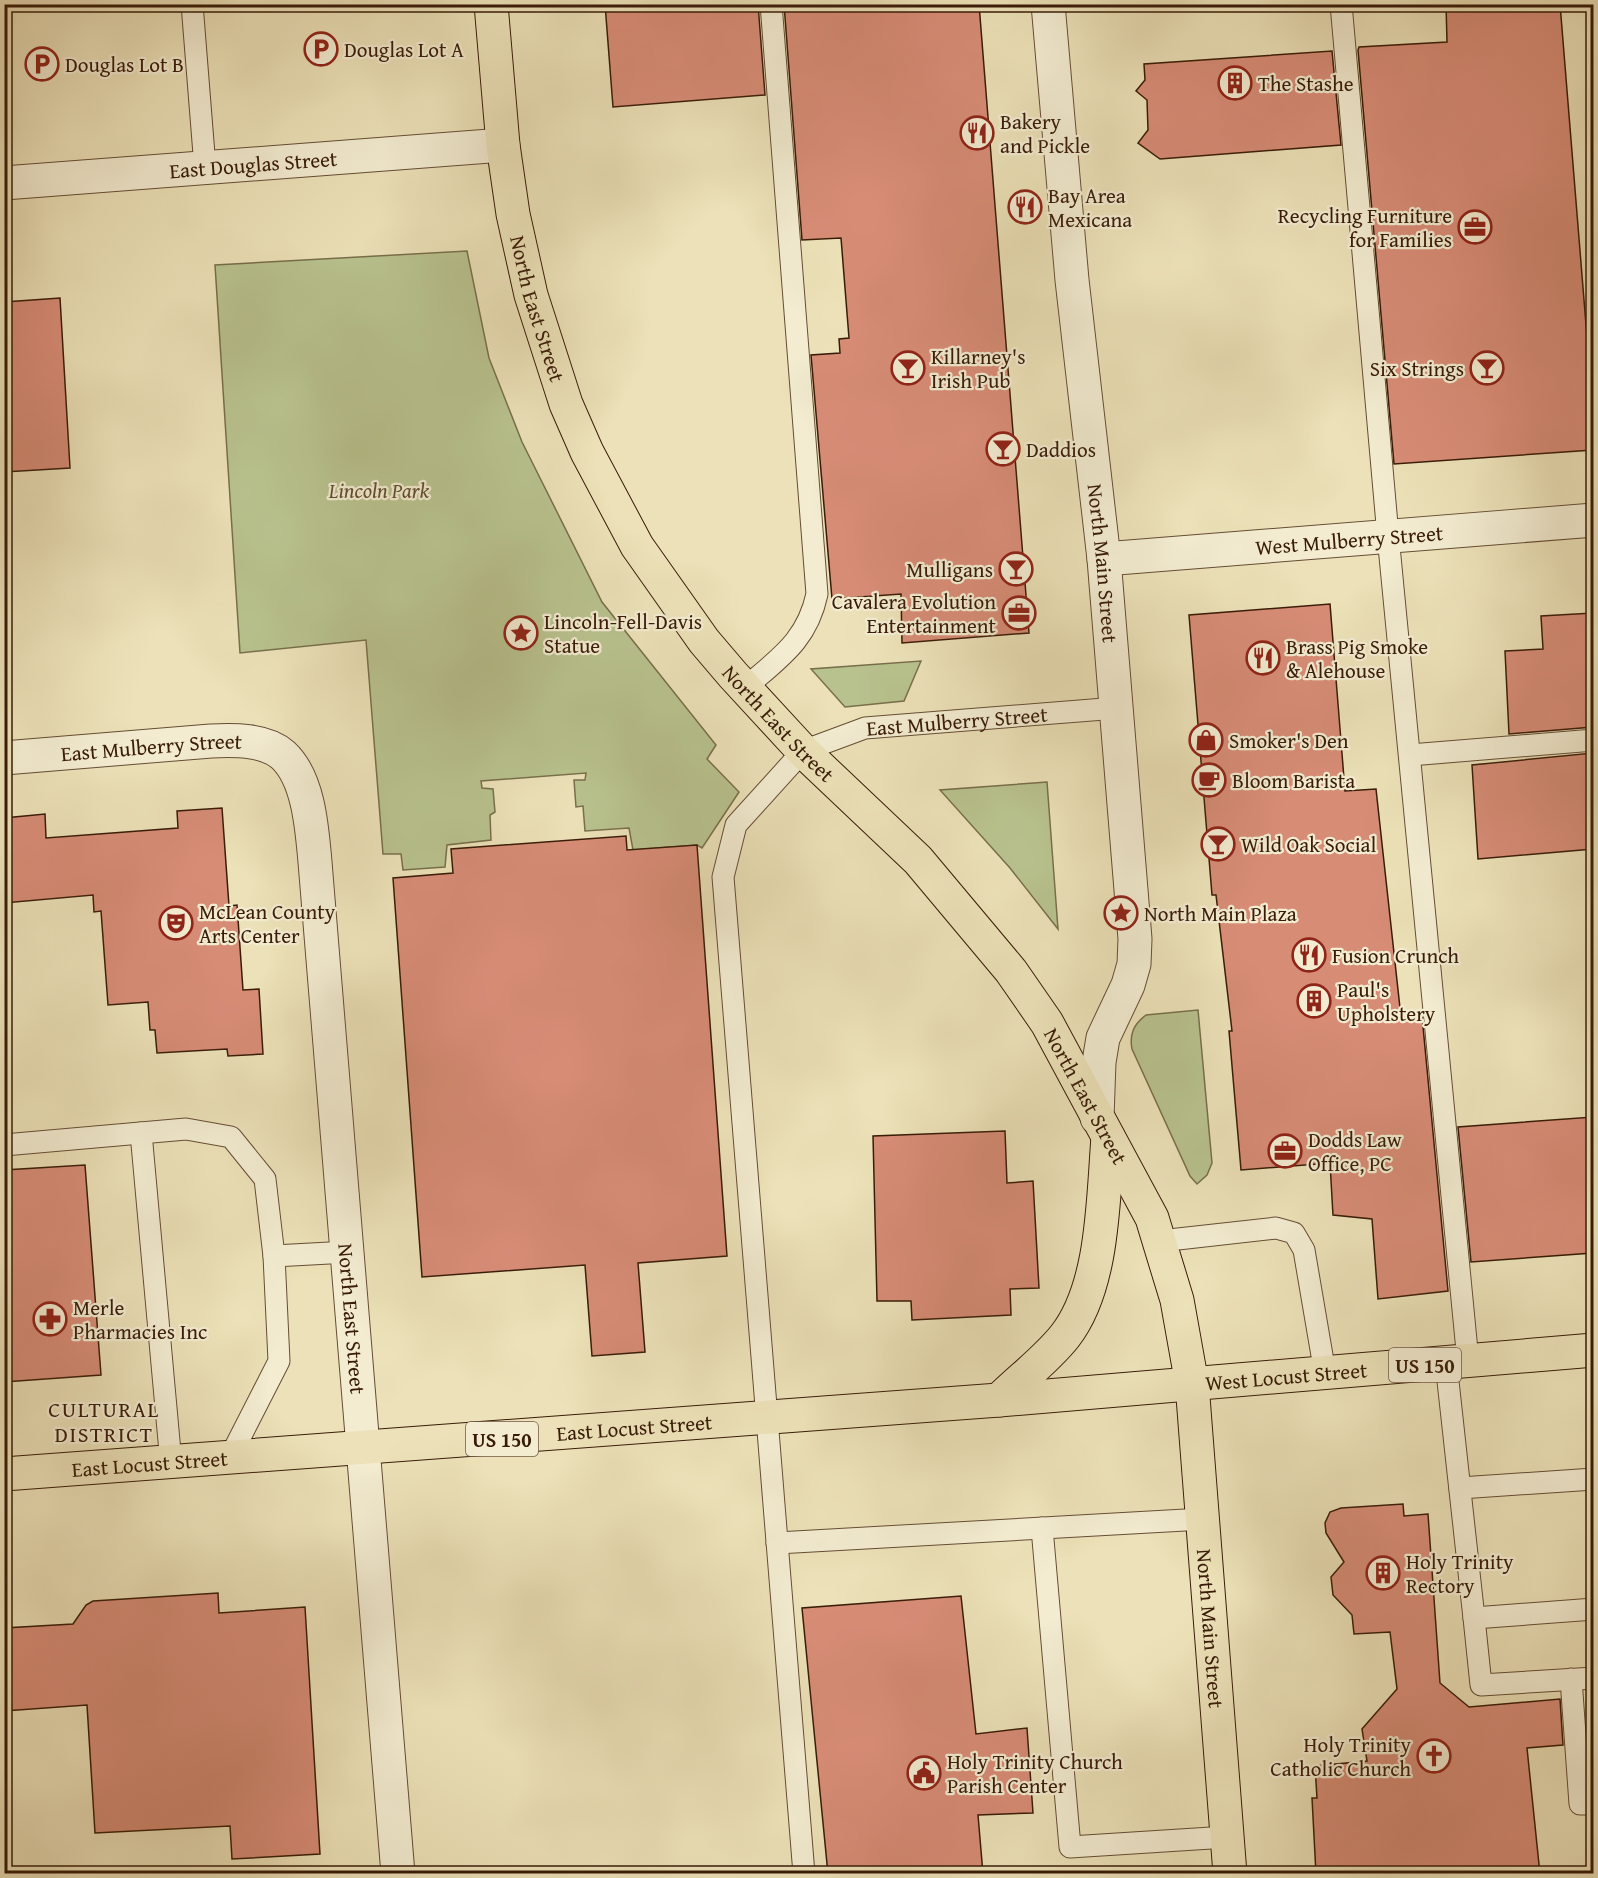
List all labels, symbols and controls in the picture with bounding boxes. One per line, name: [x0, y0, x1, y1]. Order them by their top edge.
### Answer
parking icon: Douglas Lot A: [303, 31, 339, 67]
place label: Douglas Lot A: [344, 34, 464, 65]
parking icon: Douglas Lot B: [24, 46, 60, 82]
place label: Douglas Lot B: [65, 49, 184, 80]
building icon: The Stashe: [1217, 65, 1253, 101]
place label: The Stashe: [1258, 68, 1354, 99]
place label: Bakery and Pickle: [1000, 106, 1090, 161]
restaurant icon: Bakery and Pickle: [959, 115, 995, 151]
street label: East Douglas Street: [168, 142, 339, 186]
place label: Bay Area Mexicana: [1048, 180, 1132, 235]
restaurant icon: Bay Area Mexicana: [1007, 189, 1043, 225]
place label: Recycling Furniture for Families: [1278, 200, 1452, 255]
office icon: Recycling Furniture for Families: [1457, 209, 1493, 245]
street label: North East Street: [503, 232, 574, 386]
place label: Killarney's Irish Pub: [931, 341, 1026, 396]
bar icon: Killarney's Irish Pub: [890, 350, 926, 386]
bar icon: Six Strings: [1469, 350, 1505, 386]
place label: Six Strings: [1370, 353, 1464, 384]
bar icon: Daddios: [985, 431, 1021, 467]
place label: Daddios: [1026, 434, 1096, 465]
park label: Lincoln Park: [328, 475, 430, 506]
street label: North Main Street: [1080, 482, 1126, 644]
street label: West Mulberry Street: [1254, 517, 1445, 562]
bar icon: Mulligans: [998, 551, 1034, 587]
place label: Mulligans: [906, 554, 993, 585]
place label: Cavalera Evolution Entertainment: [832, 586, 997, 641]
office icon: Cavalera Evolution Entertainment: [1001, 595, 1037, 631]
place label: Lincoln-Fell-Davis Statue: [544, 606, 702, 661]
place icon: Lincoln-Fell-Davis Statue: [503, 615, 539, 651]
place label: Brass Pig Smoke & Alehouse: [1286, 631, 1428, 686]
restaurant icon: Brass Pig Smoke & Alehouse: [1245, 640, 1281, 676]
street label: North East Street: [715, 658, 842, 789]
street label: East Mulberry Street: [865, 698, 1049, 743]
shop icon: Smoker's Den: [1188, 722, 1224, 758]
street label: East Mulberry Street: [60, 725, 243, 769]
place label: Smoker's Den: [1229, 725, 1349, 756]
cafe icon: Bloom Barista: [1191, 762, 1227, 798]
place label: Bloom Barista: [1232, 765, 1355, 796]
bar icon: Wild Oak Social: [1200, 826, 1236, 862]
place label: Wild Oak Social: [1241, 829, 1377, 860]
place icon: North Main Plaza: [1103, 895, 1139, 931]
place label: McLean County Arts Center: [199, 896, 336, 951]
place label: North Main Plaza: [1144, 898, 1297, 929]
theatre icon: McLean County Arts Center: [158, 905, 194, 941]
restaurant icon: Fusion Crunch: [1291, 937, 1327, 973]
place label: Fusion Crunch: [1332, 940, 1459, 971]
place label: Paul's Upholstery: [1337, 974, 1436, 1029]
building icon: Paul's Upholstery: [1296, 983, 1332, 1019]
street label: North East Street: [1037, 1022, 1136, 1170]
place label: Dodds Law Office, PC: [1308, 1124, 1402, 1179]
office icon: Dodds Law Office, PC: [1267, 1133, 1303, 1169]
street label: North East Street: [331, 1242, 374, 1396]
place label: Merle Pharmacies Inc: [73, 1292, 207, 1347]
pharmacy icon: Merle Pharmacies Inc: [32, 1301, 68, 1337]
road number: US 150: [1389, 1348, 1461, 1382]
street label: West Locust Street: [1204, 1354, 1369, 1398]
district label: CULTURAL DISTRICT: [48, 1393, 160, 1450]
street label: East Locust Street: [555, 1406, 714, 1448]
road number: US 150: [466, 1422, 538, 1456]
street label: East Locust Street: [71, 1442, 229, 1484]
place label: Holy Trinity Rectory: [1406, 1546, 1514, 1601]
street label: North Main Street: [1189, 1548, 1233, 1710]
building icon: Holy Trinity Rectory: [1365, 1555, 1401, 1591]
place label: Holy Trinity Catholic Church: [1270, 1729, 1412, 1784]
church icon: Holy Trinity Catholic Church: [1416, 1738, 1452, 1774]
place label: Holy Trinity Church Parish Center: [947, 1746, 1123, 1801]
public building icon: Holy Trinity Church Parish Center: [906, 1755, 942, 1791]

